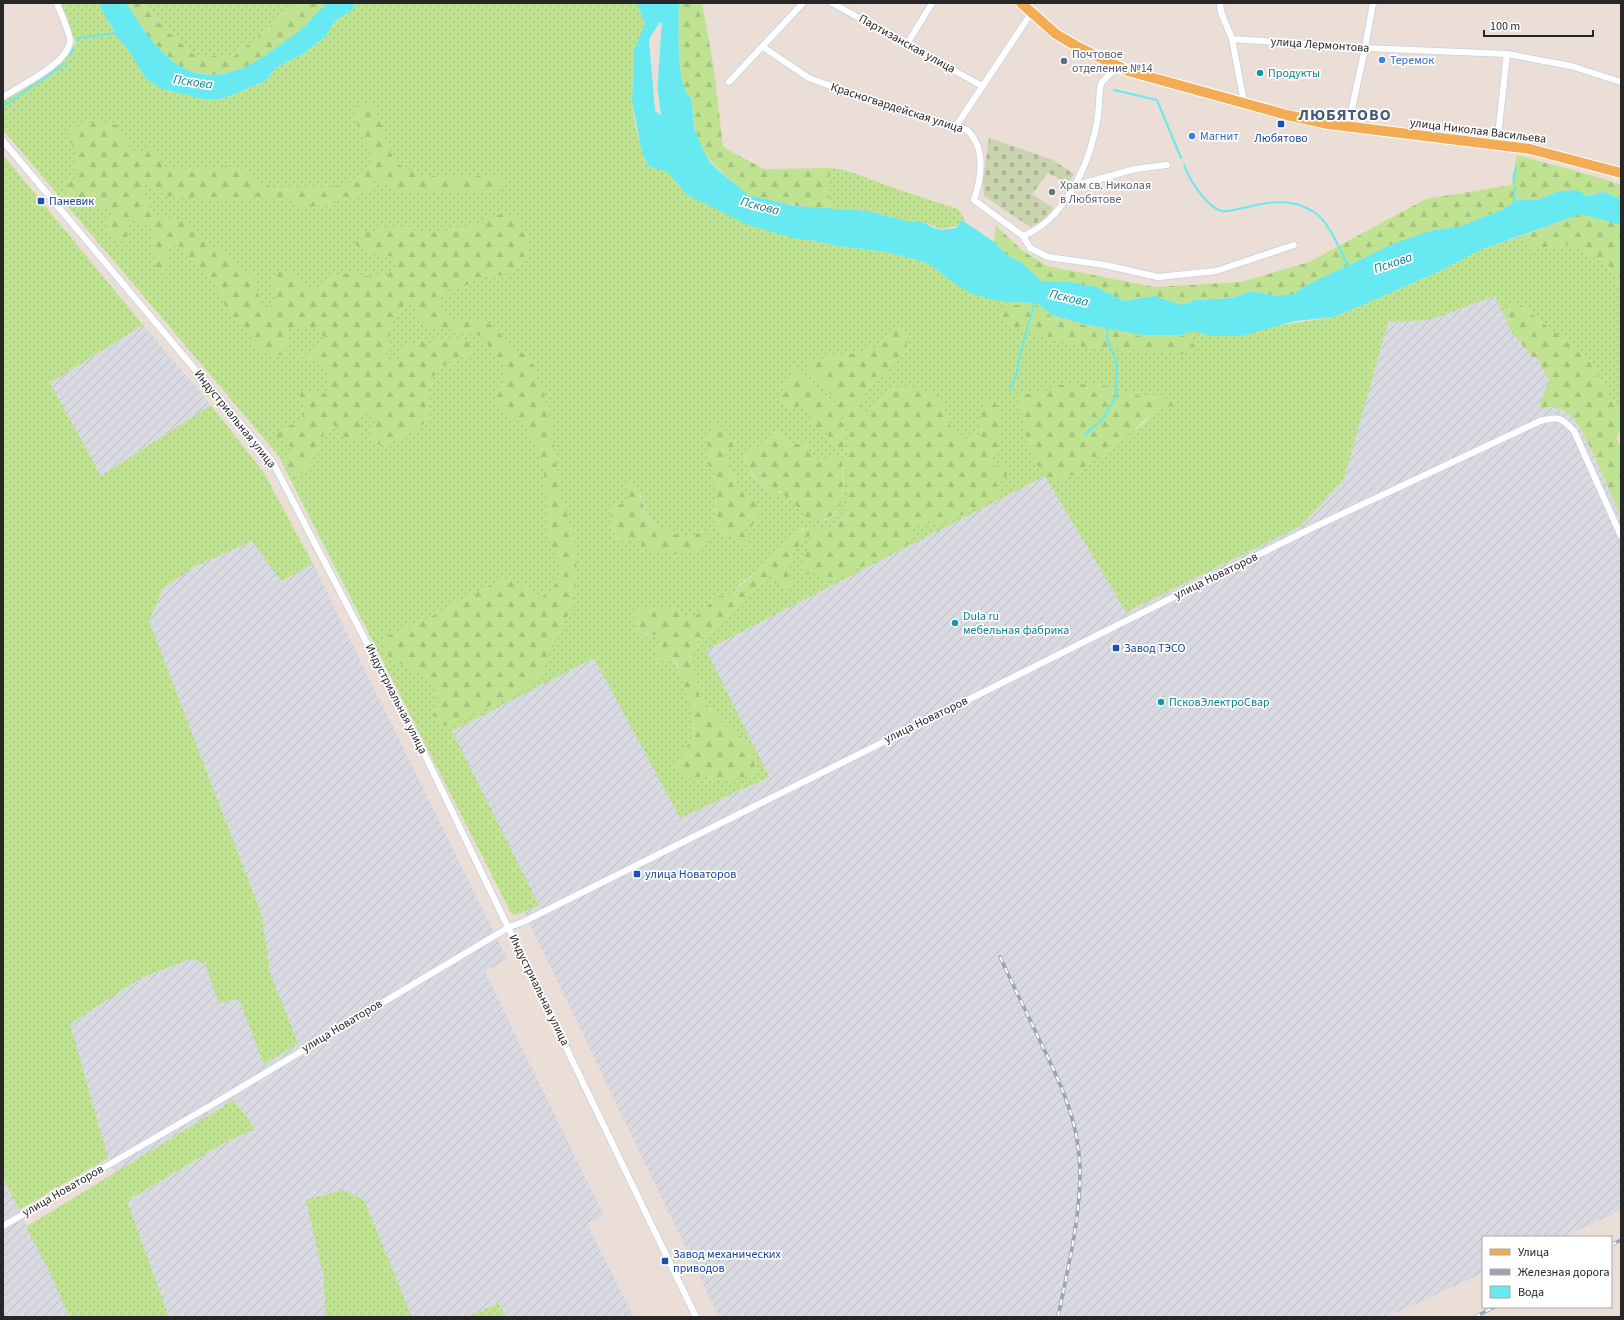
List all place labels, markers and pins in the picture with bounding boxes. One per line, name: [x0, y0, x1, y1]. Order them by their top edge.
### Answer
place label: Почтовое отделение №14: [1072, 46, 1153, 77]
place label: Теремок: [1390, 52, 1434, 69]
marker: Теремок: [1377, 55, 1387, 65]
marker: Почтовое отделение №14: [1059, 56, 1069, 66]
place label: Продукты: [1268, 65, 1320, 82]
marker: Продукты: [1255, 68, 1265, 78]
marker: Любятово: [1276, 119, 1286, 129]
place label: Магнит: [1200, 128, 1239, 145]
place label: Любятово: [1254, 130, 1308, 147]
marker: Магнит: [1187, 131, 1197, 141]
place label: Храм св. Николая в Любятове: [1060, 177, 1151, 208]
marker: Храм св. Николая в Любятове: [1047, 187, 1057, 197]
place label: Паневик: [49, 193, 94, 210]
marker: Паневик: [36, 196, 46, 206]
place label: Dula ru мебельная фабрика: [963, 608, 1069, 639]
marker: Dula ru мебельная фабрика: [950, 618, 960, 628]
place label: Завод ТЭСО: [1124, 640, 1186, 657]
marker: Завод ТЭСО: [1111, 643, 1121, 653]
place label: ПсковЭлектроСвар: [1169, 694, 1270, 711]
marker: ПсковЭлектроСвар: [1156, 697, 1166, 707]
place label: улица Новаторов: [645, 866, 736, 883]
marker: улица Новаторов: [632, 869, 642, 879]
place label: Завод механических приводов: [673, 1246, 782, 1277]
marker: Завод механических приводов: [660, 1256, 670, 1266]

